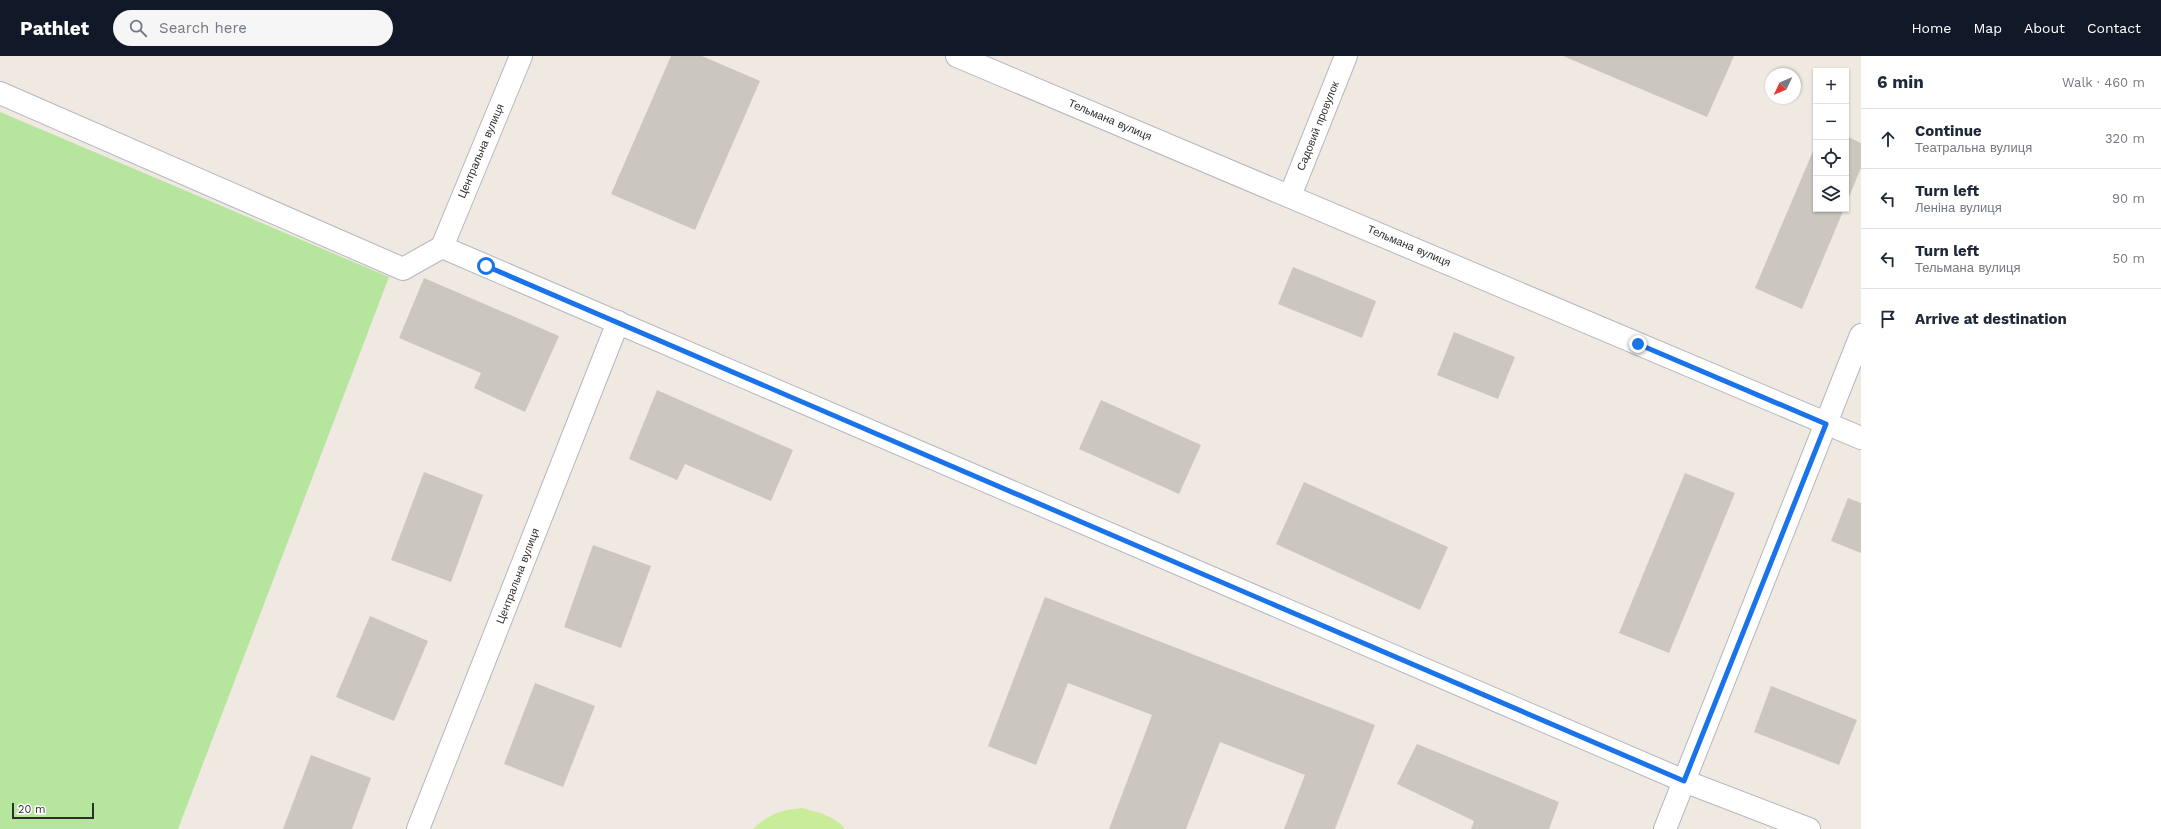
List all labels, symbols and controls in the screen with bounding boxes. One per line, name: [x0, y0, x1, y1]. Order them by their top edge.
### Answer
search box: [113, 10, 393, 46]
text: Pathlet: [20, 17, 89, 40]
icon: search: [127, 17, 149, 39]
text: Search here: [159, 19, 247, 37]
text: Home: [1911, 20, 1951, 36]
text: Map: [1973, 20, 2002, 36]
text: About: [2024, 20, 2065, 36]
text: Contact: [2087, 20, 2141, 36]
north arrow: [1765, 68, 1801, 104]
map controls: [1813, 68, 1849, 212]
button: +: [1813, 68, 1849, 104]
text: 6 min: [1877, 72, 1924, 92]
text: Walk · 460 m: [2062, 75, 2145, 90]
street label: Садовий провулок: [1294, 79, 1342, 173]
street label: Тельмана вулиця: [1066, 97, 1154, 143]
street label: Центральна вулиця: [455, 102, 507, 200]
button: −: [1813, 104, 1849, 140]
text: Continue: [1915, 122, 1982, 140]
icon: ahead: [1877, 128, 1899, 150]
text: 320 m: [2105, 131, 2145, 146]
button: locate: [1813, 140, 1849, 176]
text: Театральна вулиця: [1915, 140, 2032, 155]
button: layers: [1813, 176, 1849, 212]
text: Turn left: [1915, 182, 1979, 200]
icon: left: [1877, 188, 1899, 210]
text: 90 m: [2112, 191, 2145, 206]
text: Леніна вулиця: [1915, 200, 2002, 215]
street label: Тельмана вулиця: [1365, 223, 1453, 269]
text: Turn left: [1915, 242, 1979, 260]
icon: left: [1877, 248, 1899, 270]
text: 50 m: [2113, 251, 2145, 266]
route start: [477, 257, 495, 275]
text: Тельмана вулиця: [1915, 260, 2021, 275]
icon: arrive: [1877, 308, 1899, 330]
text: Arrive at destination: [1915, 310, 2067, 328]
route end: [1629, 335, 1647, 353]
street label: Центральна вулиця: [494, 526, 542, 626]
scale bar: [12, 801, 94, 820]
text: 20 m: [18, 803, 46, 816]

